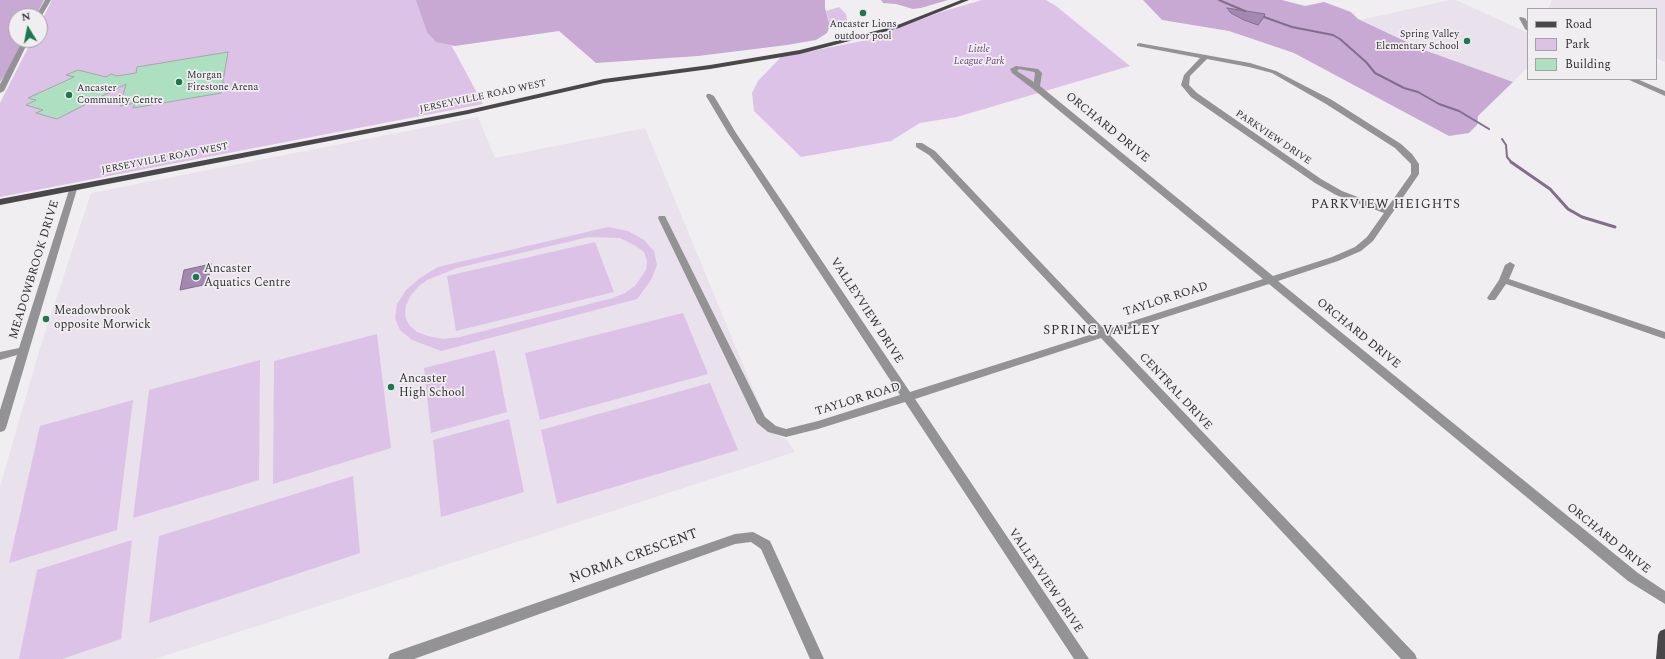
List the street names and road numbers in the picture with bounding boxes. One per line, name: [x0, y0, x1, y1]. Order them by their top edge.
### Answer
street label: JERSEYVILLE ROAD WEST: [419, 78, 547, 116]
street label: ORCHARD DRIVE: [1062, 90, 1152, 166]
street label: PARKVIEW DRIVE: [1233, 108, 1313, 168]
street label: JERSEYVILLE ROAD WEST: [101, 141, 229, 177]
street label: MEADOWBROOK DRIVE: [7, 199, 63, 341]
street label: VALLEYVIEW DRIVE: [827, 256, 905, 366]
street label: TAYLOR ROAD: [1122, 280, 1210, 320]
street label: ORCHARD DRIVE: [1313, 296, 1403, 372]
street label: CENTRAL DRIVE: [1136, 350, 1214, 434]
street label: TAYLOR ROAD: [814, 380, 902, 420]
street label: ORCHARD DRIVE: [1563, 501, 1653, 577]
street label: NORMA CRESCENT: [568, 526, 700, 588]
street label: VALLEYVIEW DRIVE: [1005, 526, 1085, 636]

